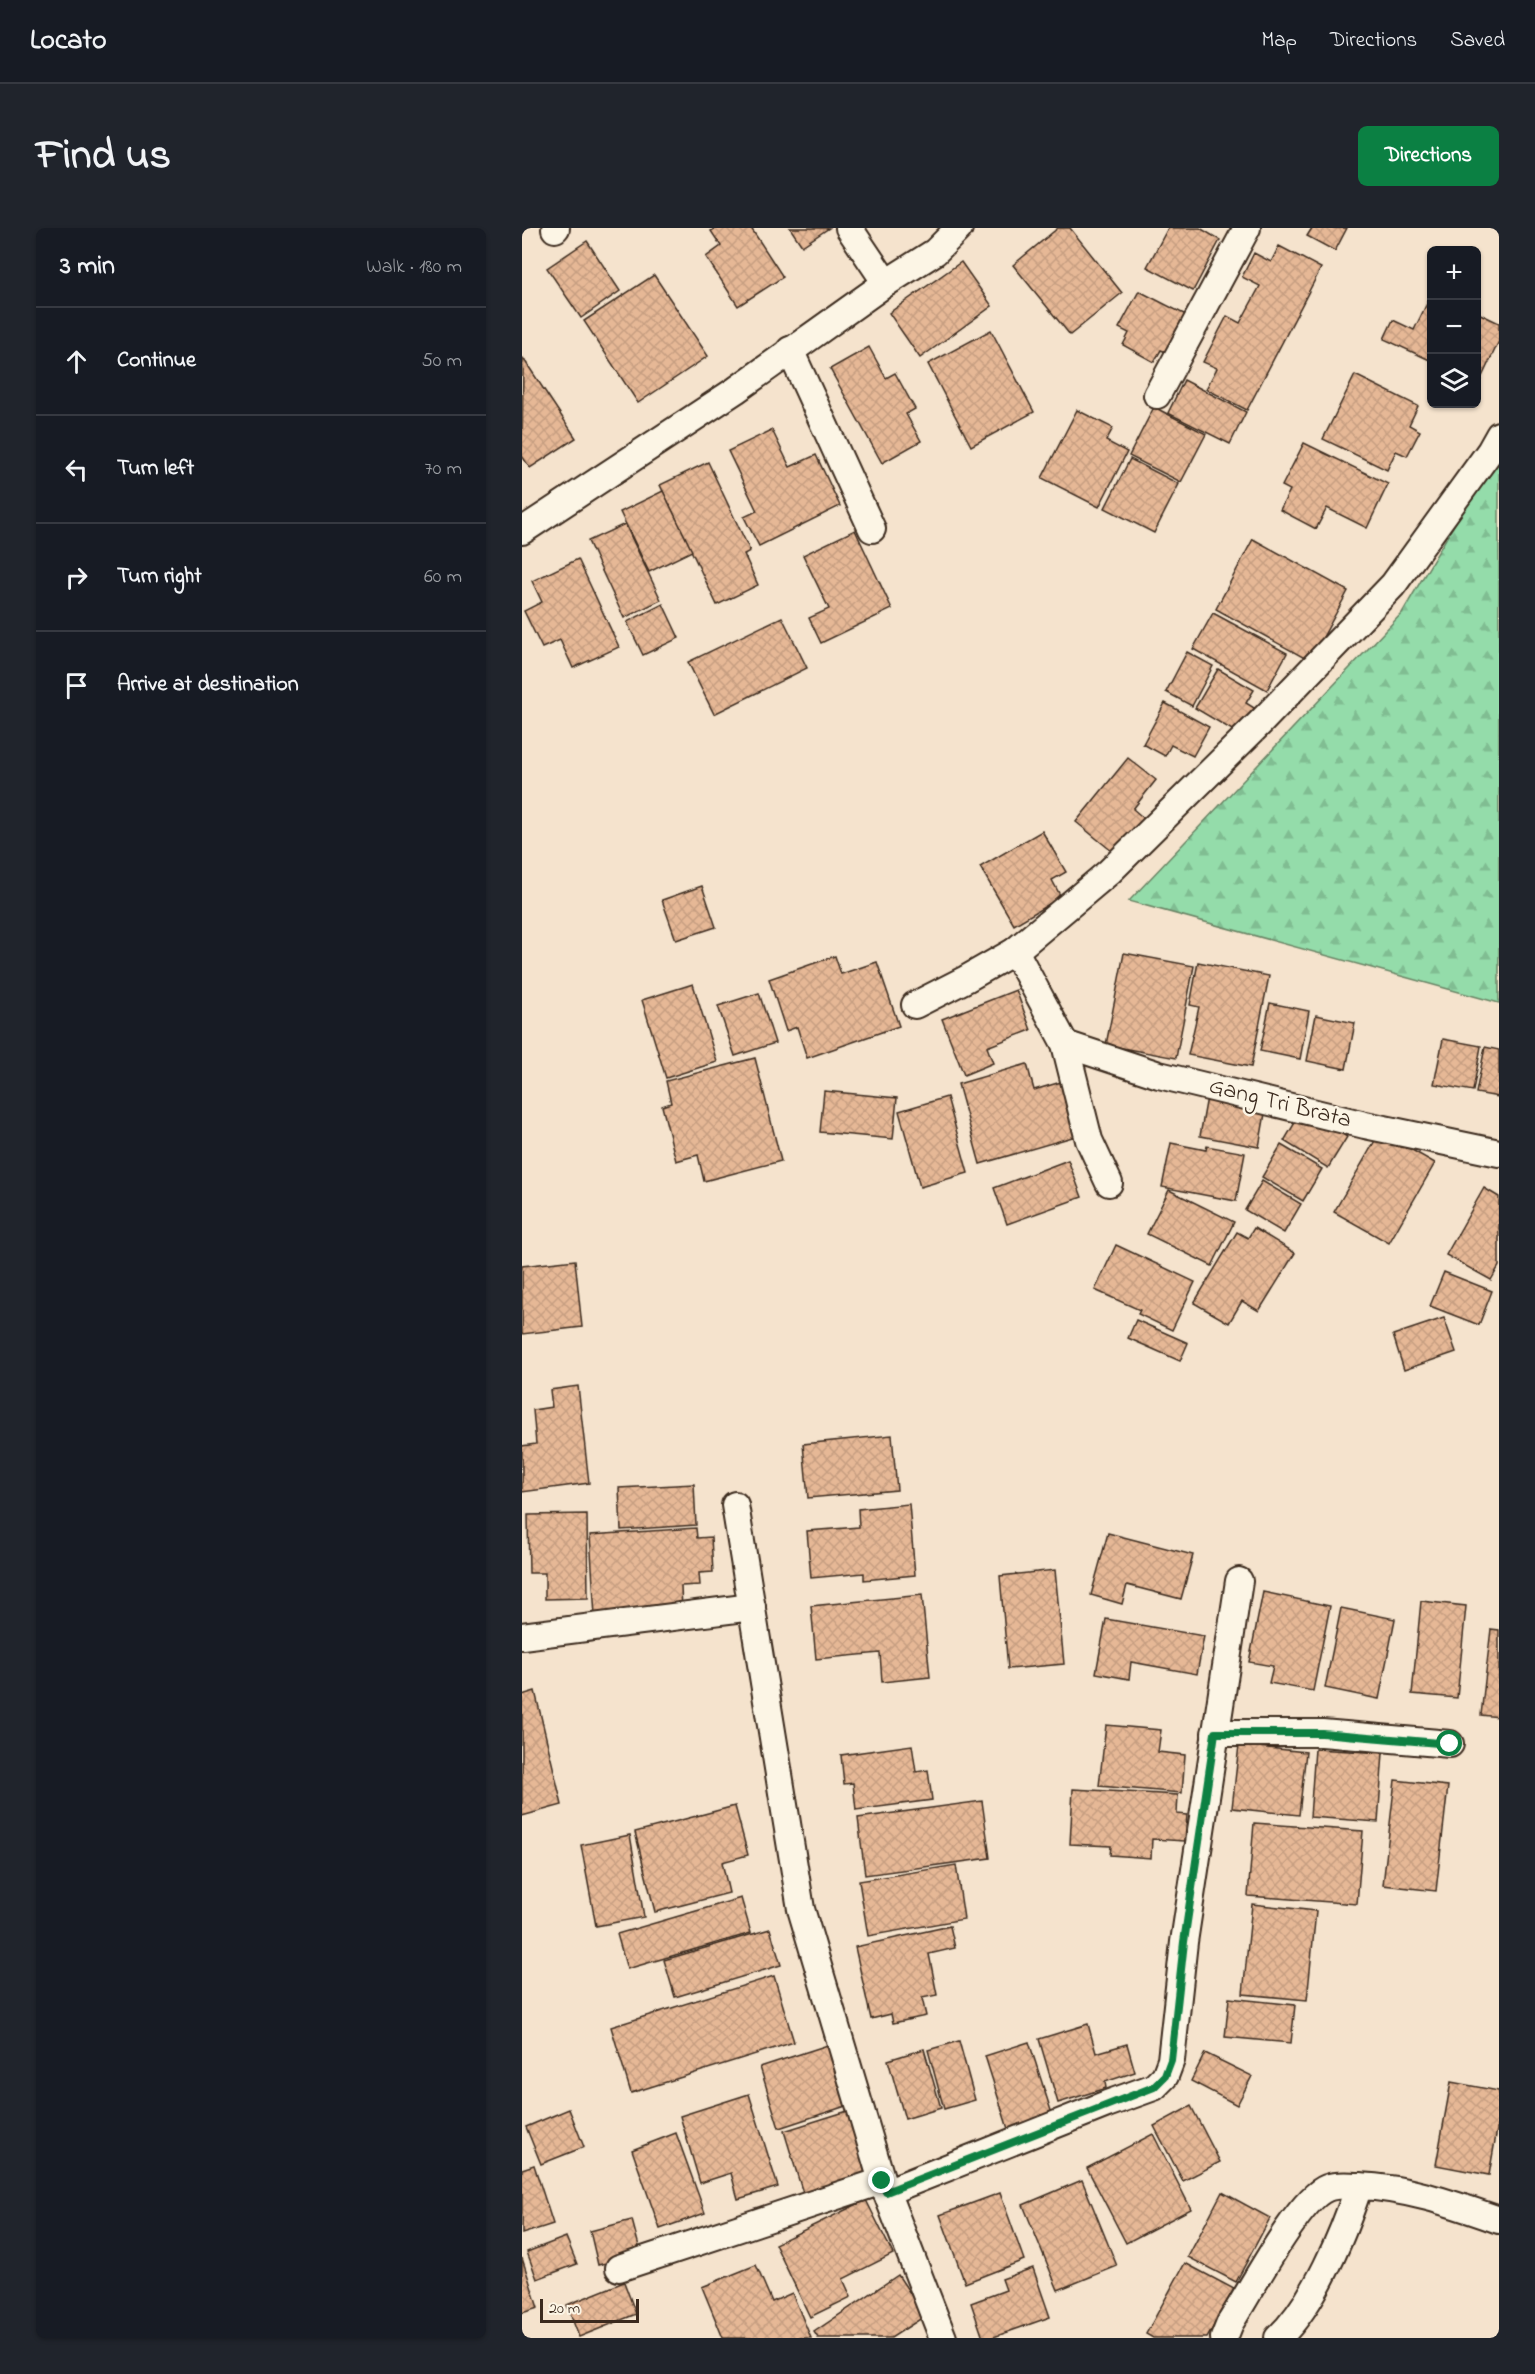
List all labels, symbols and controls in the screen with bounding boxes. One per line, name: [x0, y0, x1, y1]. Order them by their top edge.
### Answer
text: Locato: [30, 21, 106, 62]
text: Map: [1261, 26, 1297, 56]
text: Directions: [1330, 26, 1417, 56]
text: Saved: [1450, 26, 1505, 56]
text: Find us: [36, 126, 171, 187]
button: Directions: [1358, 126, 1499, 186]
map controls: [1427, 246, 1481, 408]
button: +: [1427, 246, 1481, 300]
text: 3 min: [60, 248, 115, 286]
text: Walk · 180 m: [366, 253, 462, 282]
button: −: [1427, 300, 1481, 354]
icon: ahead: [60, 345, 93, 378]
text: Continue: [117, 345, 196, 377]
text: 50 m: [421, 347, 462, 376]
button: layers: [1427, 354, 1481, 408]
icon: left: [60, 453, 93, 486]
text: Turn left: [117, 453, 194, 485]
text: 70 m: [425, 455, 462, 484]
icon: right: [60, 561, 93, 594]
text: Turn right: [117, 561, 202, 593]
text: 60 m: [424, 563, 462, 592]
icon: arrive: [60, 669, 93, 702]
text: Arrive at destination: [117, 669, 299, 701]
street label: Gang Tri Brata: [1205, 1069, 1355, 1139]
route start: [1436, 1730, 1462, 1756]
route end: [868, 2167, 894, 2193]
scale bar: [540, 2296, 639, 2324]
text: 20 m: [549, 2297, 580, 2321]

